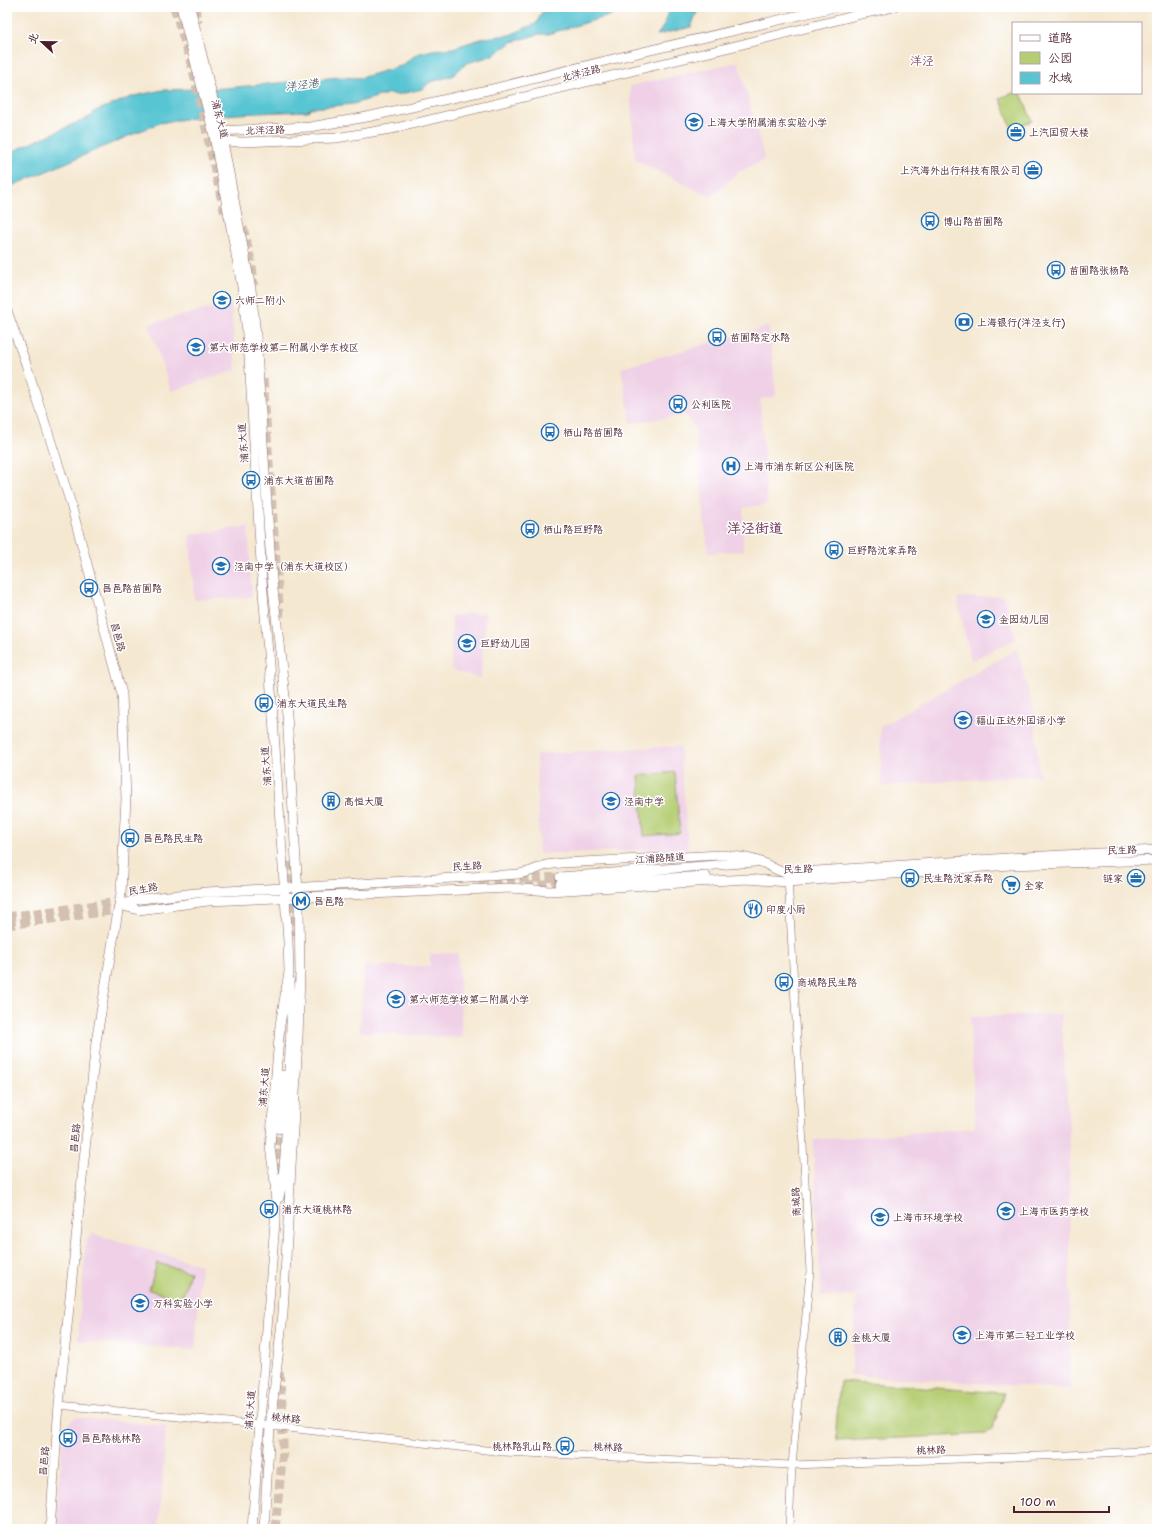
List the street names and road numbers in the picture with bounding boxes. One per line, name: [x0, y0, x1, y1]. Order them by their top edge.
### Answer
street label: 北洋泾路: [560, 62, 602, 84]
street label: 浦东大道: [209, 98, 231, 140]
street label: 北洋泾路: [245, 123, 285, 137]
street label: 浦东大道: [235, 423, 251, 463]
street label: 昌邑路: [108, 621, 128, 653]
street label: 浦东大道: [258, 746, 274, 786]
street label: 民生路: [1107, 843, 1137, 857]
street label: 江浦路隧道: [635, 850, 685, 866]
street label: 民生路: [452, 858, 482, 874]
street label: 民生路: [783, 862, 813, 876]
street label: 民生路: [127, 880, 159, 898]
street label: 浦东大道: [256, 1067, 272, 1107]
street label: 昌邑路: [67, 1122, 83, 1154]
street label: 商城路: [789, 1187, 803, 1217]
street label: 浦东大道: [242, 1390, 258, 1430]
street label: 桃林路: [270, 1410, 302, 1426]
street label: 桃林路: [593, 1440, 623, 1454]
street label: 桃林路: [916, 1443, 946, 1457]
street label: 昌邑路: [36, 1445, 52, 1477]

